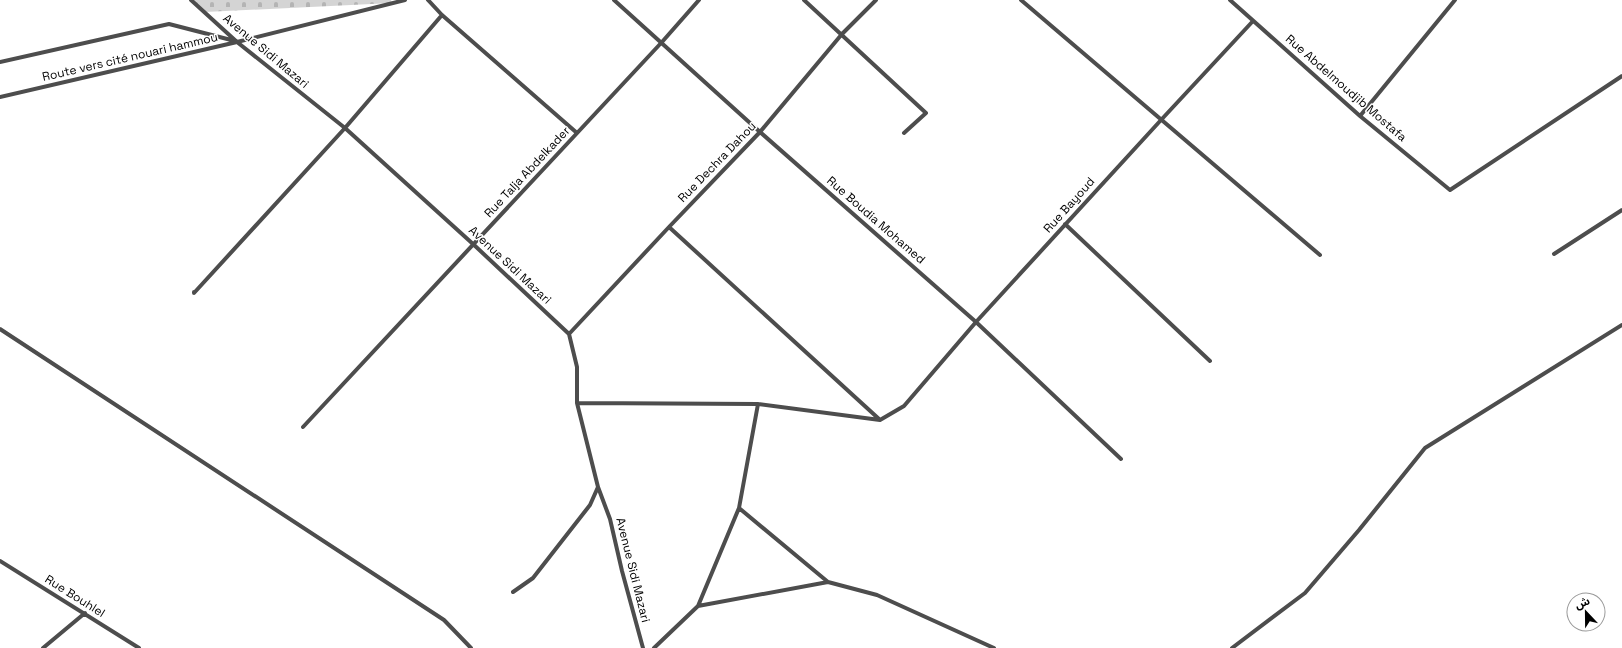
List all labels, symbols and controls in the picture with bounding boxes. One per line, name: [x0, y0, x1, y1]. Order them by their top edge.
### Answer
street label: Avenue Sidi Mazari: [220, 10, 312, 92]
street label: Route vers cité nouari hammou: [41, 29, 219, 85]
street label: Rue Abdelmoudjib Mostafa: [1282, 31, 1410, 145]
street label: Rue Dechra Dahou: [674, 118, 760, 206]
street label: Rue Talja Abdelkader: [481, 123, 574, 221]
street label: Rue Boudia Mohamed: [823, 173, 929, 267]
street label: Rue Bayoud: [1040, 174, 1098, 236]
street label: Avenue Sidi Mazari: [465, 223, 555, 308]
street label: Avenue Sidi Mazari: [612, 516, 654, 624]
street label: Rue Bouhlel: [42, 571, 108, 621]
north arrow: [1566, 592, 1606, 632]
text: ش: [1573, 593, 1592, 612]

